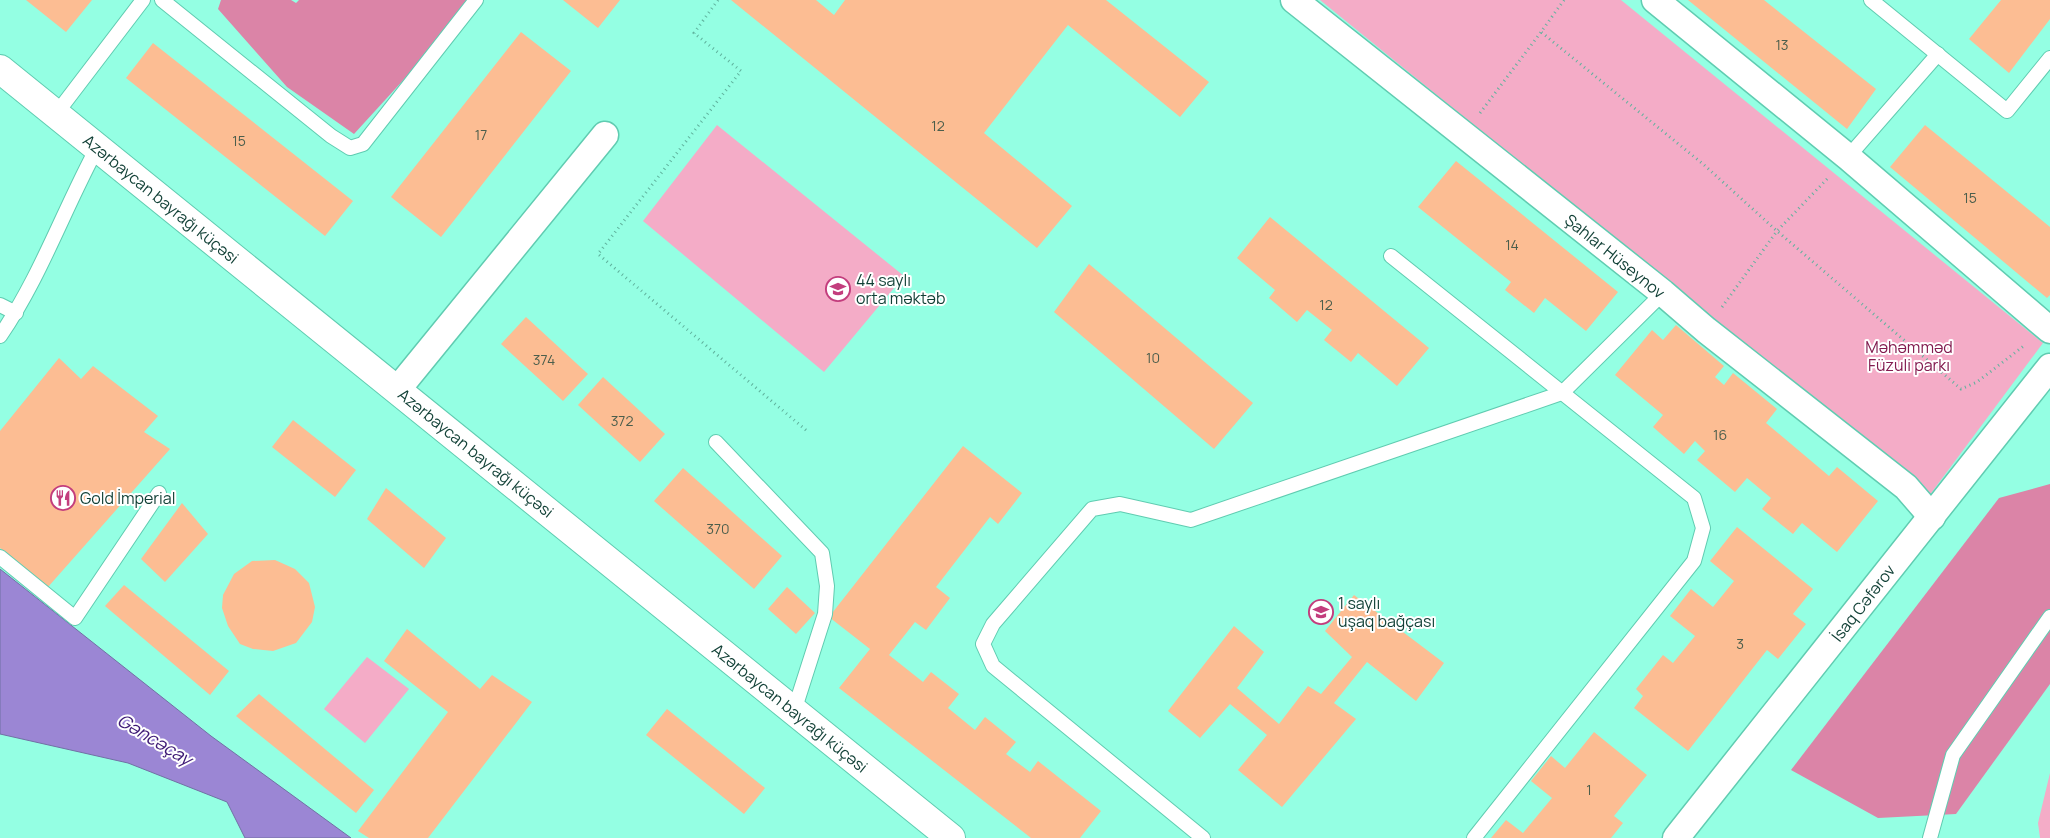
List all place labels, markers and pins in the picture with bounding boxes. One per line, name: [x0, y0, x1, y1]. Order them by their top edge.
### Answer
place label: 44 saylı orta məktəb: [856, 269, 945, 309]
school or university icon: 44 saylı orta məktəb: [825, 276, 851, 302]
restaurant icon: Gold İmperial: [50, 485, 76, 511]
place label: Gold İmperial: [80, 487, 175, 509]
place label: 1 saylı uşaq bağçası: [1338, 592, 1435, 632]
school or university icon: 1 saylı uşaq bağçası: [1308, 599, 1334, 625]

